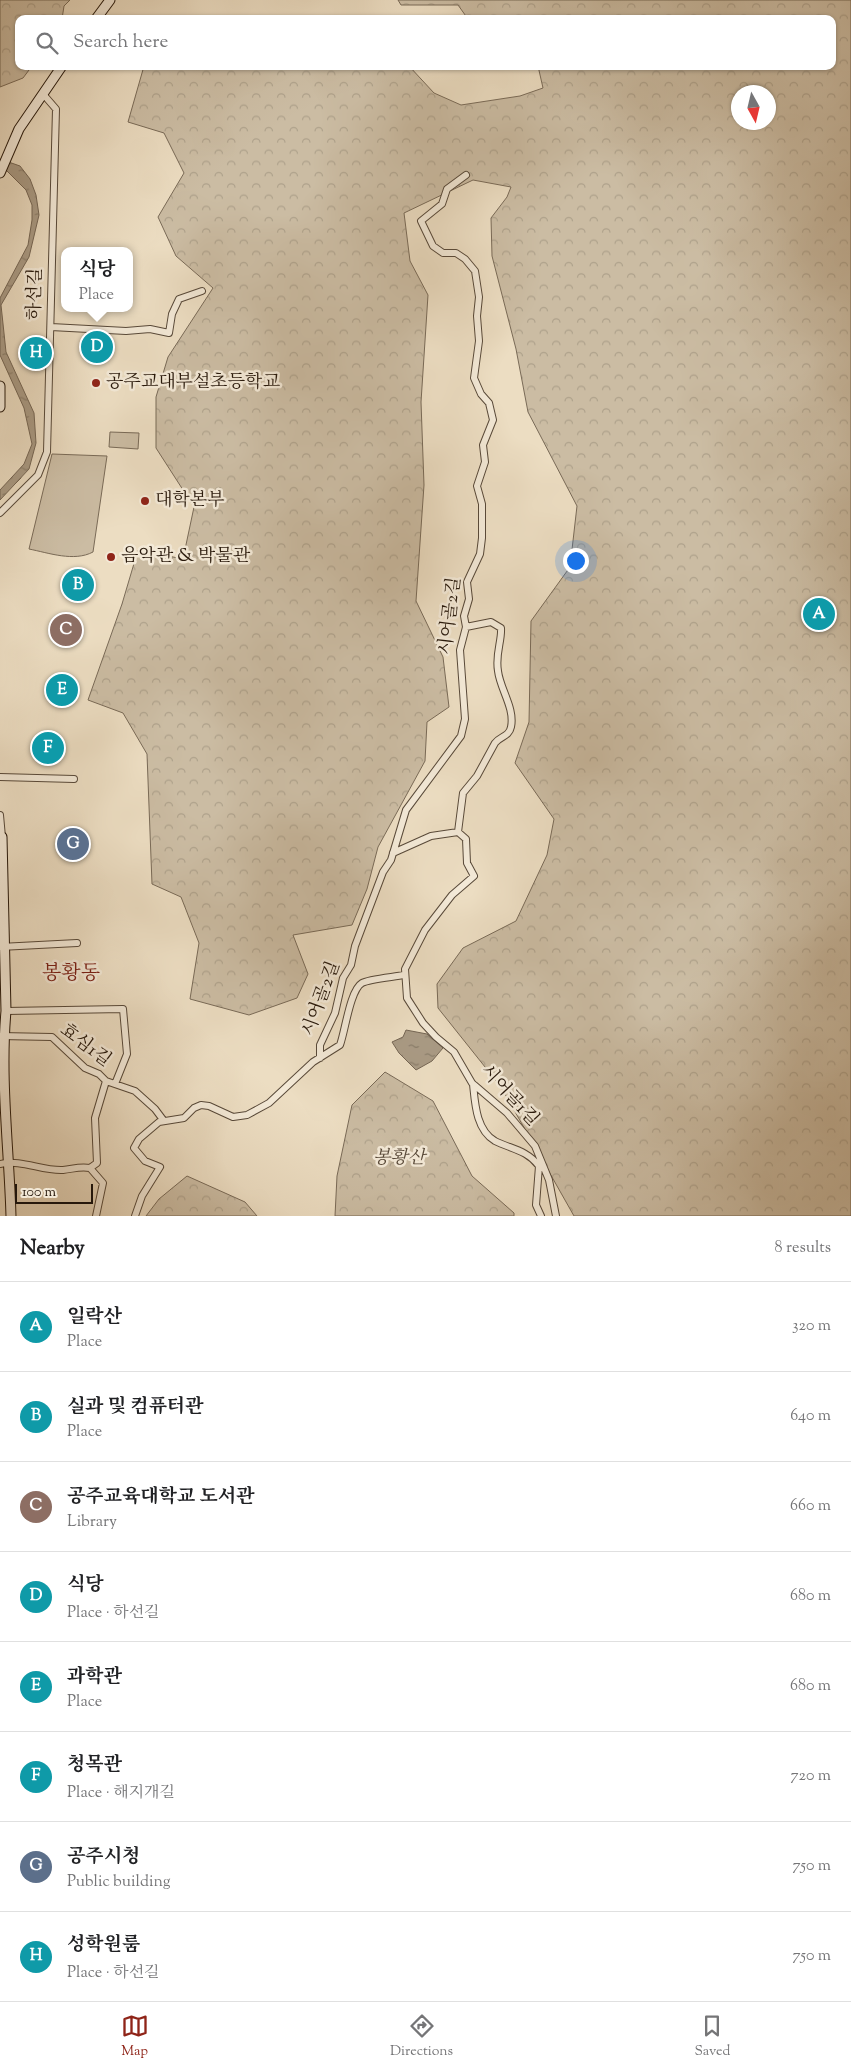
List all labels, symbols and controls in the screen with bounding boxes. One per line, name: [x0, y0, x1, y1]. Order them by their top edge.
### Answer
search box: [15, 15, 836, 70]
icon: search: [33, 29, 61, 57]
text: Search here: [73, 29, 168, 56]
north arrow: [731, 85, 776, 130]
popup: [61, 247, 133, 312]
text: 식당: [79, 257, 115, 284]
street label: 하선길: [23, 268, 49, 320]
text: Place: [79, 284, 114, 307]
pin: D: [81, 328, 113, 366]
pin: H: [20, 334, 52, 372]
place label: 공주교대부설초등학교: [106, 370, 280, 396]
marker: 공주교대부설초등학교: [90, 377, 102, 389]
place label: 대학본부: [155, 488, 225, 514]
marker: 대학본부: [139, 495, 151, 507]
place label: 음악관 & 박물관: [121, 544, 251, 570]
your location: [563, 548, 589, 574]
marker: 음악관 & 박물관: [105, 551, 117, 563]
pin: B: [62, 566, 94, 604]
street label: 시어골2길: [433, 576, 469, 656]
pin: A: [803, 595, 835, 633]
pin: C: [50, 611, 82, 649]
pin: E: [46, 671, 78, 709]
pin: F: [32, 729, 64, 767]
pin: G: [57, 825, 89, 863]
street label: 시어골2길: [296, 958, 348, 1040]
district label: 봉황동: [42, 960, 100, 989]
street label: 효심1길: [54, 1018, 116, 1074]
street label: 시어골1길: [474, 1059, 544, 1133]
park label: 봉황산: [373, 1146, 428, 1172]
scale bar: [15, 1181, 92, 1204]
text: 100 m: [22, 1183, 56, 1203]
text: Nearby: [20, 1234, 85, 1264]
text: 8 results: [775, 1237, 831, 1260]
text: 일락산: [67, 1304, 122, 1331]
text: A: [30, 1315, 43, 1338]
text: 320 m: [792, 1315, 831, 1338]
text: Place: [67, 1331, 102, 1354]
text: 실과 및 컴퓨터관: [67, 1394, 204, 1421]
text: B: [31, 1405, 41, 1428]
text: 640 m: [790, 1405, 831, 1428]
text: Place: [67, 1421, 102, 1444]
text: 공주교육대학교 도서관: [67, 1484, 255, 1511]
text: C: [30, 1495, 42, 1518]
text: 660 m: [790, 1495, 831, 1518]
text: Library: [67, 1511, 117, 1534]
text: 식당: [67, 1572, 104, 1599]
text: D: [30, 1585, 42, 1608]
text: 680 m: [790, 1585, 831, 1608]
text: Place · 하선길: [67, 1602, 160, 1625]
text: 과학관: [67, 1664, 122, 1691]
text: E: [31, 1675, 41, 1698]
text: 680 m: [790, 1675, 831, 1698]
text: Place: [67, 1691, 102, 1714]
text: 청목관: [67, 1752, 122, 1779]
text: F: [32, 1765, 40, 1788]
text: 720 m: [791, 1765, 831, 1788]
text: Place · 해지개길: [67, 1782, 175, 1805]
text: 공주시청: [67, 1844, 140, 1871]
text: G: [29, 1855, 43, 1878]
text: 750 m: [792, 1855, 831, 1878]
text: Public building: [67, 1871, 171, 1894]
text: 성학원룸: [67, 1932, 140, 1959]
text: H: [30, 1945, 42, 1968]
text: 750 m: [792, 1945, 831, 1968]
text: Place · 하선길: [67, 1962, 160, 1985]
tab: Map: [121, 2012, 149, 2062]
tab: Directions: [390, 2012, 453, 2062]
tab: Saved: [694, 2012, 730, 2062]

